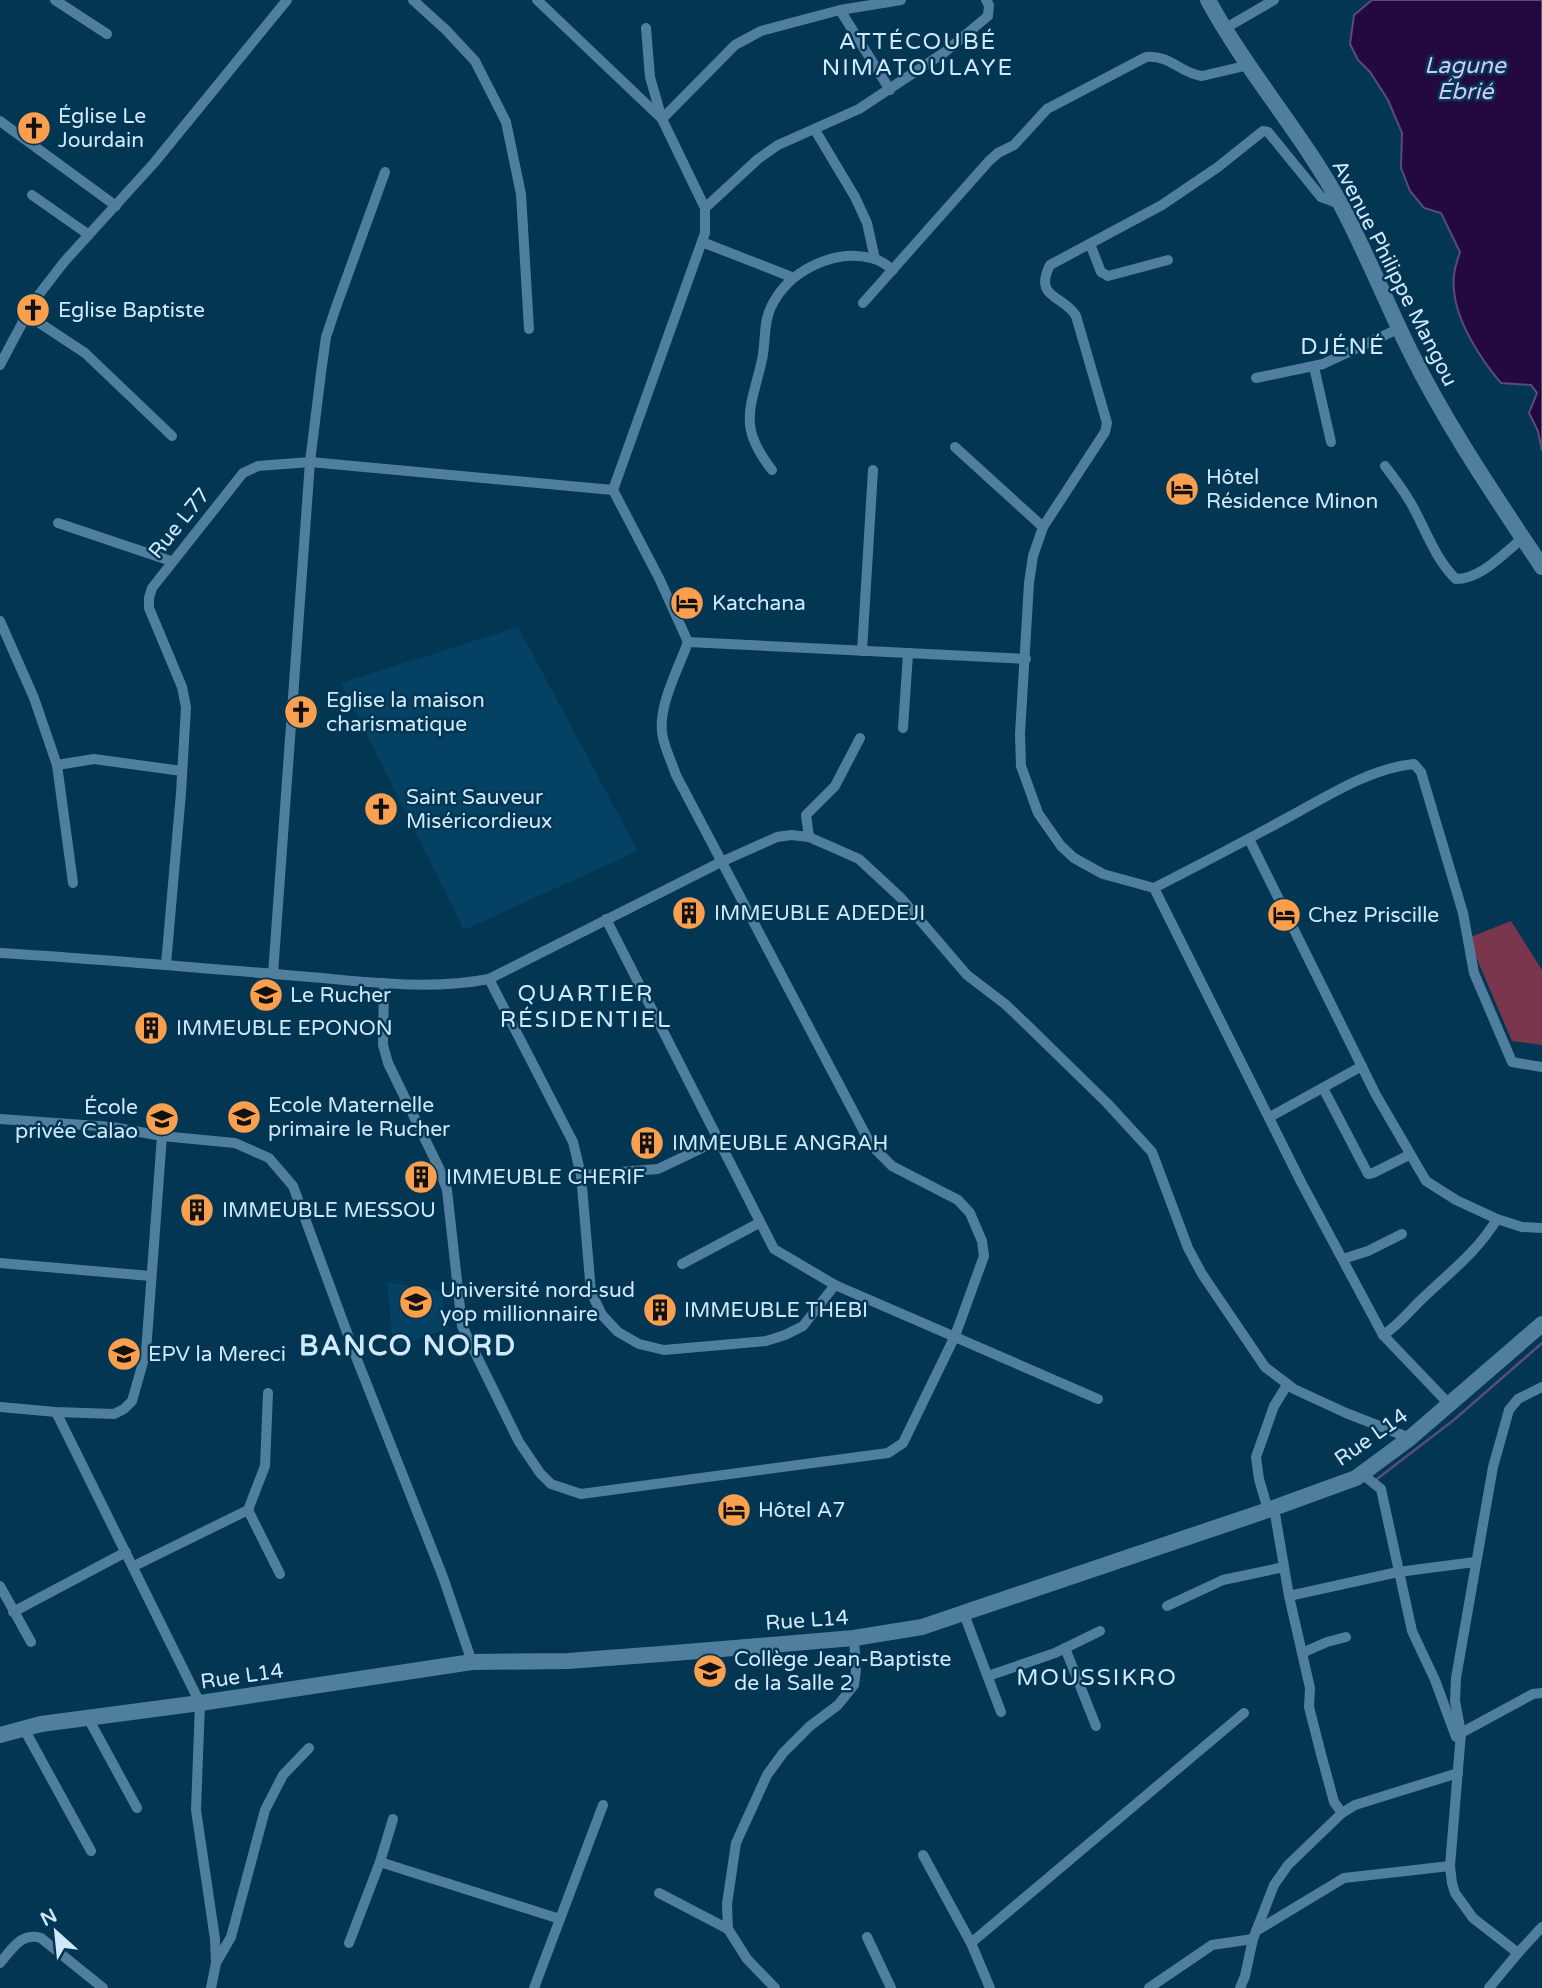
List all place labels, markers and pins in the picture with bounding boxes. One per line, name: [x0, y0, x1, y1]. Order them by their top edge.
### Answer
place label: Église Le Jourdain: [58, 104, 146, 153]
church icon: Église Le Jourdain: [15, 109, 53, 147]
church icon: Eglise Baptiste: [14, 291, 52, 329]
place label: Eglise Baptiste: [58, 298, 205, 323]
place label: Hôtel Résidence Minon: [1206, 465, 1378, 514]
hotel icon: Hôtel Résidence Minon: [1163, 470, 1201, 508]
hotel icon: Katchana: [668, 584, 706, 622]
place label: Katchana: [712, 591, 806, 616]
place label: Eglise la maison charismatique: [326, 688, 485, 737]
church icon: Eglise la maison charismatique: [282, 693, 320, 731]
place label: Saint Sauveur Miséricordieux: [406, 785, 552, 834]
church icon: Saint Sauveur Miséricordieux: [362, 790, 400, 828]
building icon: IMMEUBLE ADEDEJI: [670, 894, 708, 932]
hotel icon: Chez Priscille: [1265, 896, 1303, 934]
place label: IMMEUBLE ADEDEJI: [714, 901, 925, 926]
place label: Chez Priscille: [1308, 903, 1439, 928]
school or university icon: Le Rucher: [247, 976, 285, 1014]
place label: Le Rucher: [290, 983, 391, 1008]
building icon: IMMEUBLE EPONON: [132, 1009, 170, 1047]
place label: IMMEUBLE EPONON: [176, 1016, 393, 1041]
place label: Ecole Maternelle primaire le Rucher: [268, 1093, 450, 1142]
place label: École privée Calao: [15, 1095, 138, 1144]
school or university icon: Ecole Maternelle primaire le Rucher: [225, 1098, 263, 1136]
school or university icon: École privée Calao: [143, 1100, 181, 1138]
building icon: IMMEUBLE ANGRAH: [628, 1124, 666, 1162]
place label: IMMEUBLE ANGRAH: [672, 1131, 888, 1156]
building icon: IMMEUBLE CHERIF: [402, 1158, 440, 1196]
place label: IMMEUBLE CHERIF: [446, 1165, 645, 1190]
building icon: IMMEUBLE MESSOU: [178, 1191, 216, 1229]
place label: IMMEUBLE MESSOU: [222, 1198, 436, 1223]
place label: Université nord-sud yop millionnaire: [440, 1278, 635, 1327]
school or university icon: Université nord-sud yop millionnaire: [397, 1283, 435, 1321]
building icon: IMMEUBLE THEBI: [641, 1291, 679, 1329]
place label: IMMEUBLE THEBI: [684, 1298, 868, 1323]
school or university icon: EPV la Mereci: [105, 1335, 143, 1373]
place label: EPV la Mereci: [148, 1342, 286, 1367]
hotel icon: Hôtel A7: [715, 1491, 753, 1529]
place label: Hôtel A7: [758, 1498, 846, 1523]
place label: Collège Jean-Baptiste de la Salle 2: [734, 1647, 951, 1696]
school or university icon: Collège Jean-Baptiste de la Salle 2: [691, 1652, 729, 1690]

